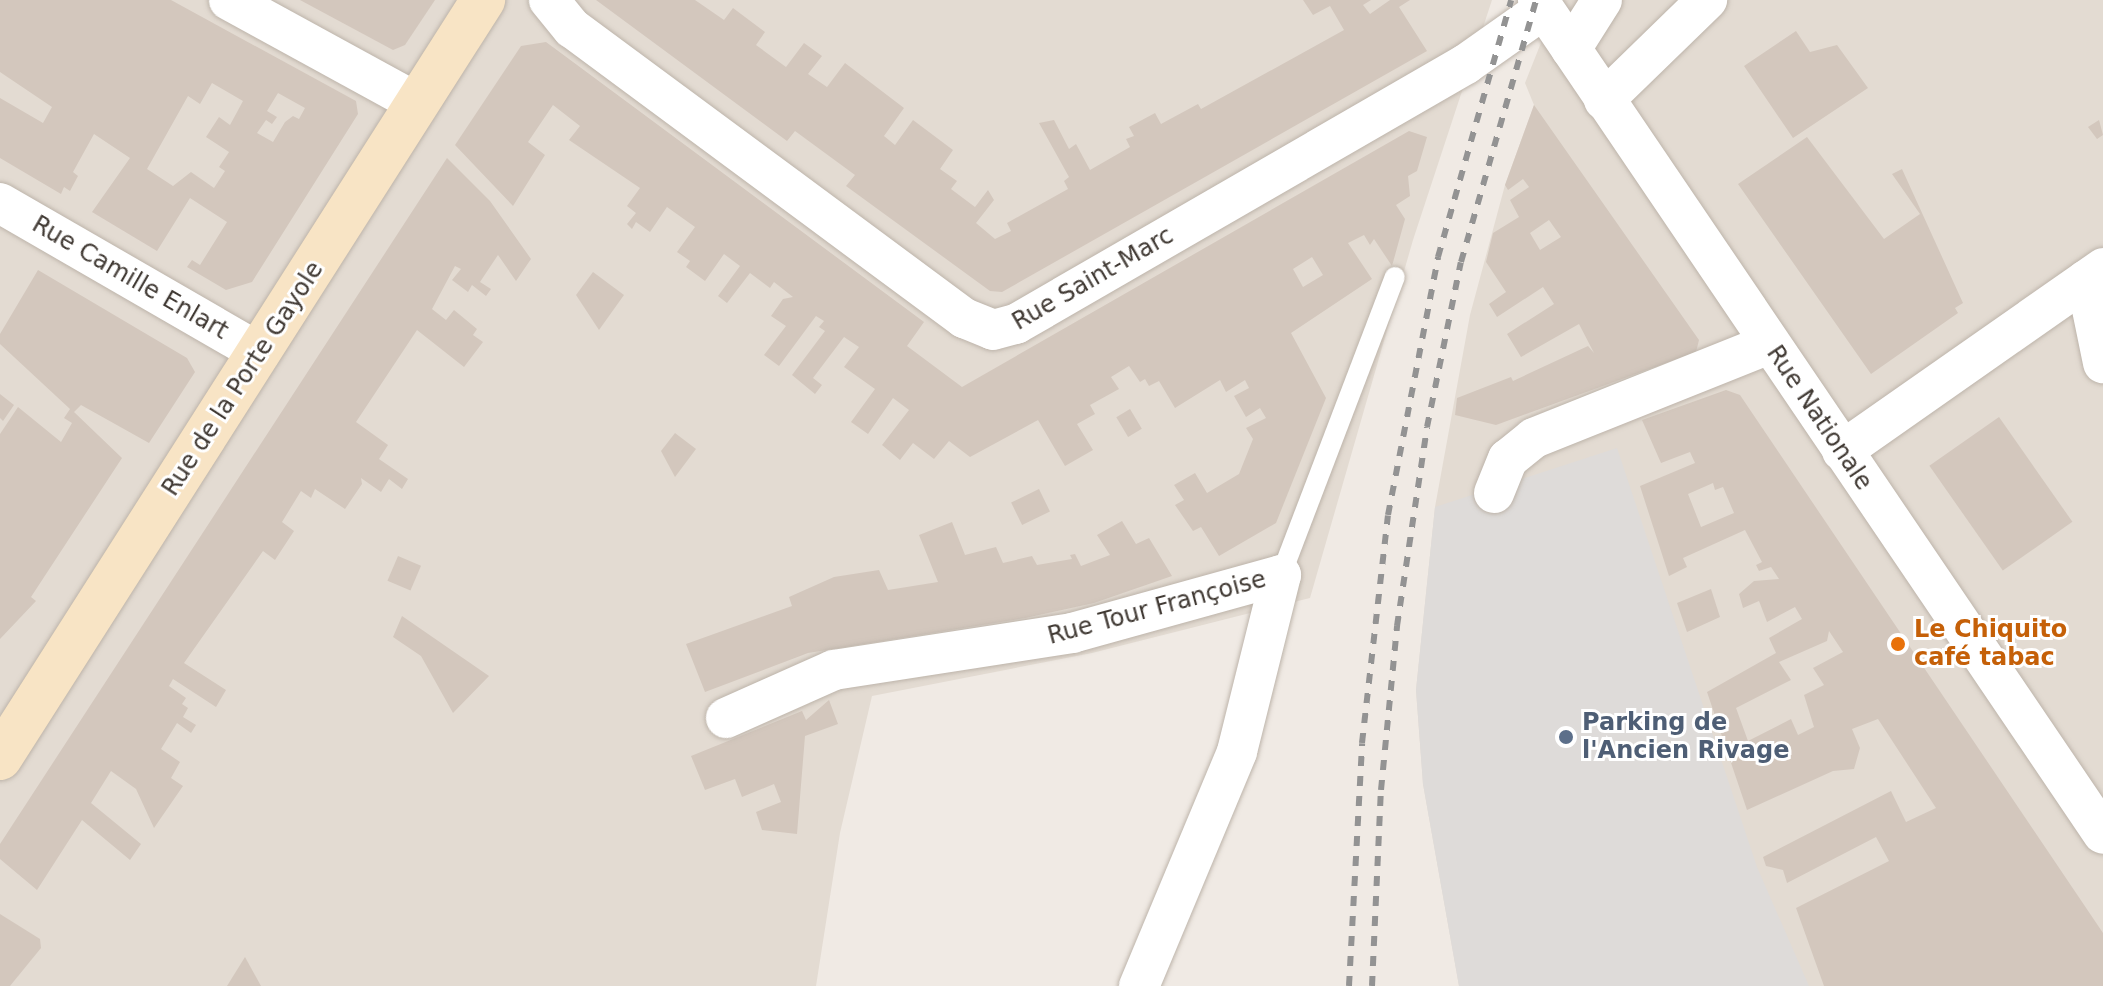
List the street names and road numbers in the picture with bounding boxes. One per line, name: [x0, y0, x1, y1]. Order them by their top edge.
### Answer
street label: Rue Camille Enlart: [27, 210, 233, 346]
street label: Rue Saint-Marc: [1007, 221, 1179, 337]
street label: Rue de la Porte Gayole: [156, 256, 330, 502]
street label: Rue Nationale: [1760, 340, 1878, 496]
street label: Rue Tour Françoise: [1045, 565, 1269, 651]

